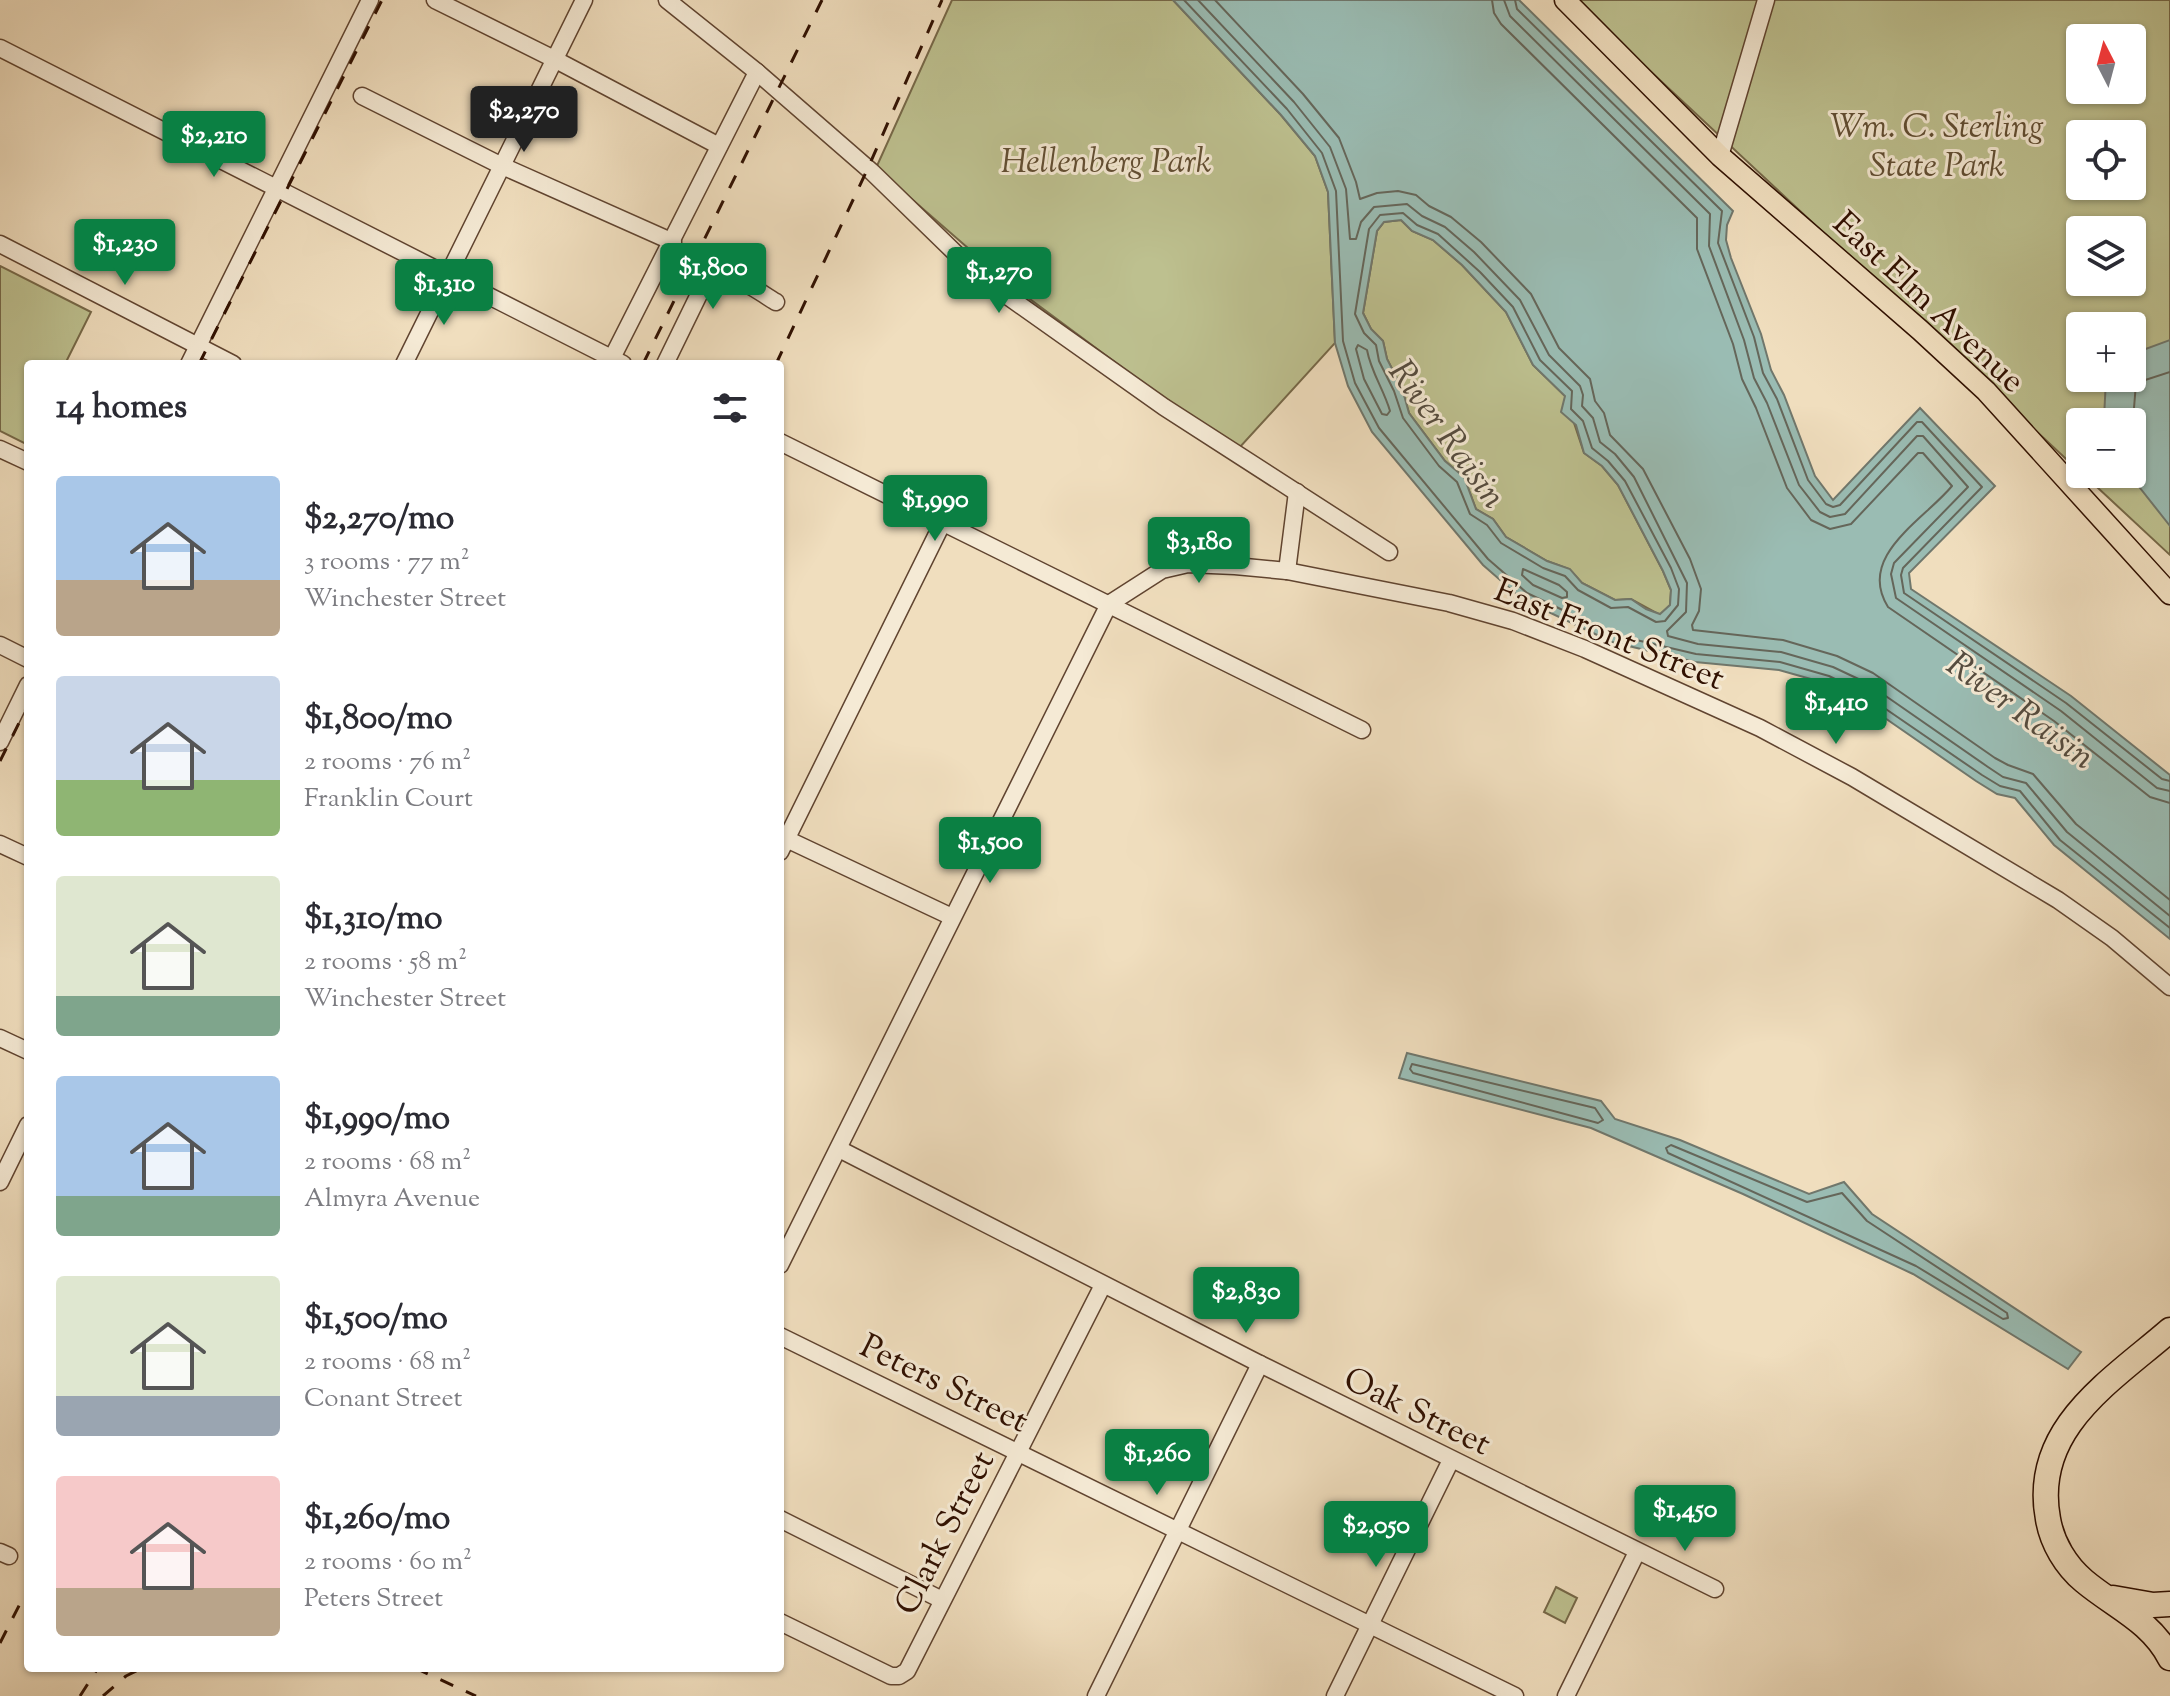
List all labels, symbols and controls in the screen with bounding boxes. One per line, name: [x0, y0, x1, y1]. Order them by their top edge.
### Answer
north arrow: [2066, 24, 2146, 104]
map controls: [2066, 24, 2146, 488]
pin: $2,270: [459, 86, 589, 154]
text: $2,270: [489, 93, 559, 130]
park label: Wm. C. Sterling State Park: [1830, 104, 2044, 192]
pin: $2,210: [149, 111, 279, 179]
text: $2,210: [180, 118, 248, 155]
button: locate: [2066, 120, 2146, 200]
park label: Hellenberg Park: [1001, 139, 1211, 188]
street label: East Elm Avenue: [1820, 201, 2035, 406]
button: layers: [2066, 216, 2146, 296]
pin: $1,230: [60, 219, 190, 287]
text: $1,230: [92, 226, 158, 263]
pin: $1,800: [648, 243, 778, 311]
pin: $1,270: [934, 247, 1064, 315]
text: $1,800: [678, 250, 748, 287]
text: $1,270: [965, 254, 1033, 291]
pin: $1,310: [379, 259, 509, 327]
text: $1,310: [413, 266, 475, 303]
button: +: [2066, 312, 2146, 392]
water label: River Raisin: [1374, 350, 1518, 521]
text: 14 homes: [56, 384, 187, 433]
icon: filters: [708, 386, 752, 430]
button: −: [2066, 408, 2146, 488]
pin: $1,990: [870, 475, 1000, 543]
text: $1,990: [901, 482, 969, 519]
text: $2,270/mo: [304, 495, 454, 544]
icon: home: [120, 508, 216, 604]
pin: $3,180: [1134, 517, 1264, 585]
text: $3,180: [1166, 524, 1232, 561]
text: 3 rooms · 77 m²: [304, 544, 469, 581]
street label: East Front Street: [1486, 568, 1732, 705]
text: Winchester Street: [304, 581, 506, 618]
water label: River Raisin: [1935, 640, 2105, 784]
pin: $1,410: [1771, 678, 1901, 746]
text: $1,410: [1804, 685, 1868, 722]
text: $1,800/mo: [304, 695, 453, 744]
icon: home: [120, 708, 216, 804]
text: 2 rooms · 76 m²: [304, 744, 471, 781]
text: Franklin Court: [304, 781, 473, 818]
pin: $1,500: [925, 817, 1055, 885]
text: $1,500: [957, 824, 1023, 861]
text: $1,310/mo: [304, 895, 443, 944]
icon: home: [120, 908, 216, 1004]
text: 2 rooms · 58 m²: [304, 944, 467, 981]
text: Winchester Street: [304, 981, 506, 1018]
text: $1,990/mo: [304, 1095, 450, 1144]
icon: home: [120, 1108, 216, 1204]
text: 2 rooms · 68 m²: [304, 1144, 471, 1181]
text: Almyra Avenue: [304, 1181, 480, 1218]
pin: $2,830: [1181, 1267, 1311, 1335]
text: $2,830: [1211, 1274, 1281, 1311]
text: $1,500/mo: [304, 1295, 448, 1344]
icon: home: [120, 1308, 216, 1404]
street label: Peters Street: [851, 1323, 1036, 1447]
text: 2 rooms · 68 m²: [304, 1344, 471, 1381]
street label: Oak Street: [1335, 1356, 1499, 1470]
text: Conant Street: [304, 1381, 462, 1418]
pin: $1,260: [1092, 1429, 1222, 1497]
text: $1,260: [1123, 1436, 1191, 1473]
street label: Clark Street: [884, 1443, 1009, 1624]
pin: $1,450: [1620, 1485, 1750, 1553]
text: $1,450: [1653, 1492, 1717, 1529]
text: $1,260/mo: [304, 1495, 450, 1544]
pin: $2,050: [1311, 1501, 1441, 1569]
icon: home: [120, 1508, 216, 1604]
text: $2,050: [1342, 1508, 1410, 1545]
text: 2 rooms · 60 m²: [304, 1544, 472, 1581]
text: Peters Street: [304, 1581, 443, 1618]

